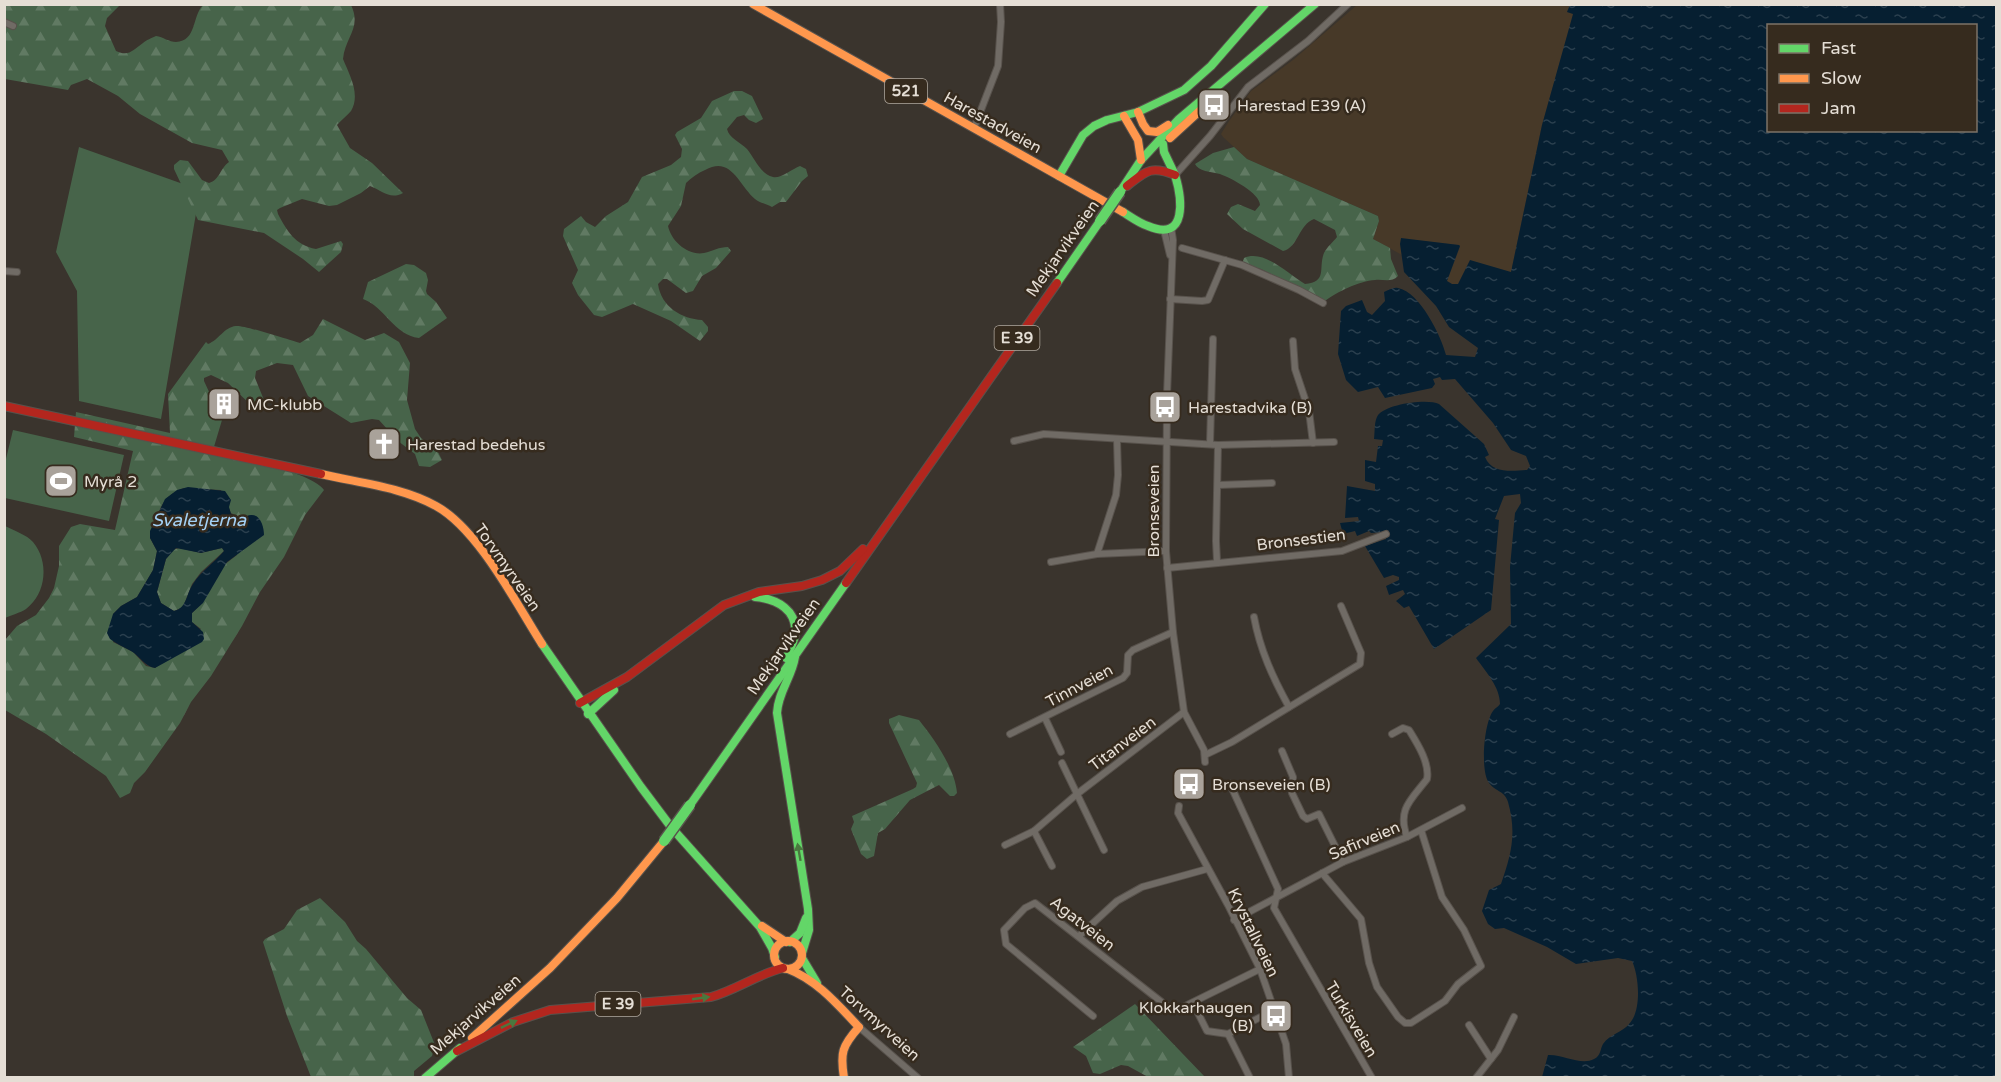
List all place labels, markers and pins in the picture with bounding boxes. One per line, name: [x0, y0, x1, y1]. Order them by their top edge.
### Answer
bus stop icon: Harestad E39 (A): [1196, 87, 1232, 123]
place label: Harestad E39 (A): [1237, 96, 1366, 116]
building icon: MC-klubb: [206, 386, 242, 422]
bus stop icon: Harestadvika (B): [1147, 389, 1183, 425]
place label: MC-klubb: [247, 395, 322, 415]
place label: Harestadvika (B): [1188, 398, 1312, 418]
church icon: Harestad bedehus: [366, 426, 402, 462]
place label: Harestad bedehus: [407, 435, 545, 455]
sports icon: Myrå 2: [43, 463, 79, 499]
place label: Myrå 2: [84, 472, 137, 492]
bus stop icon: Bronseveien (B): [1171, 766, 1207, 802]
place label: Bronseveien (B): [1212, 775, 1330, 795]
place label: Klokkarhaugen (B): [1139, 998, 1253, 1036]
bus stop icon: Klokkarhaugen (B): [1258, 998, 1294, 1034]

